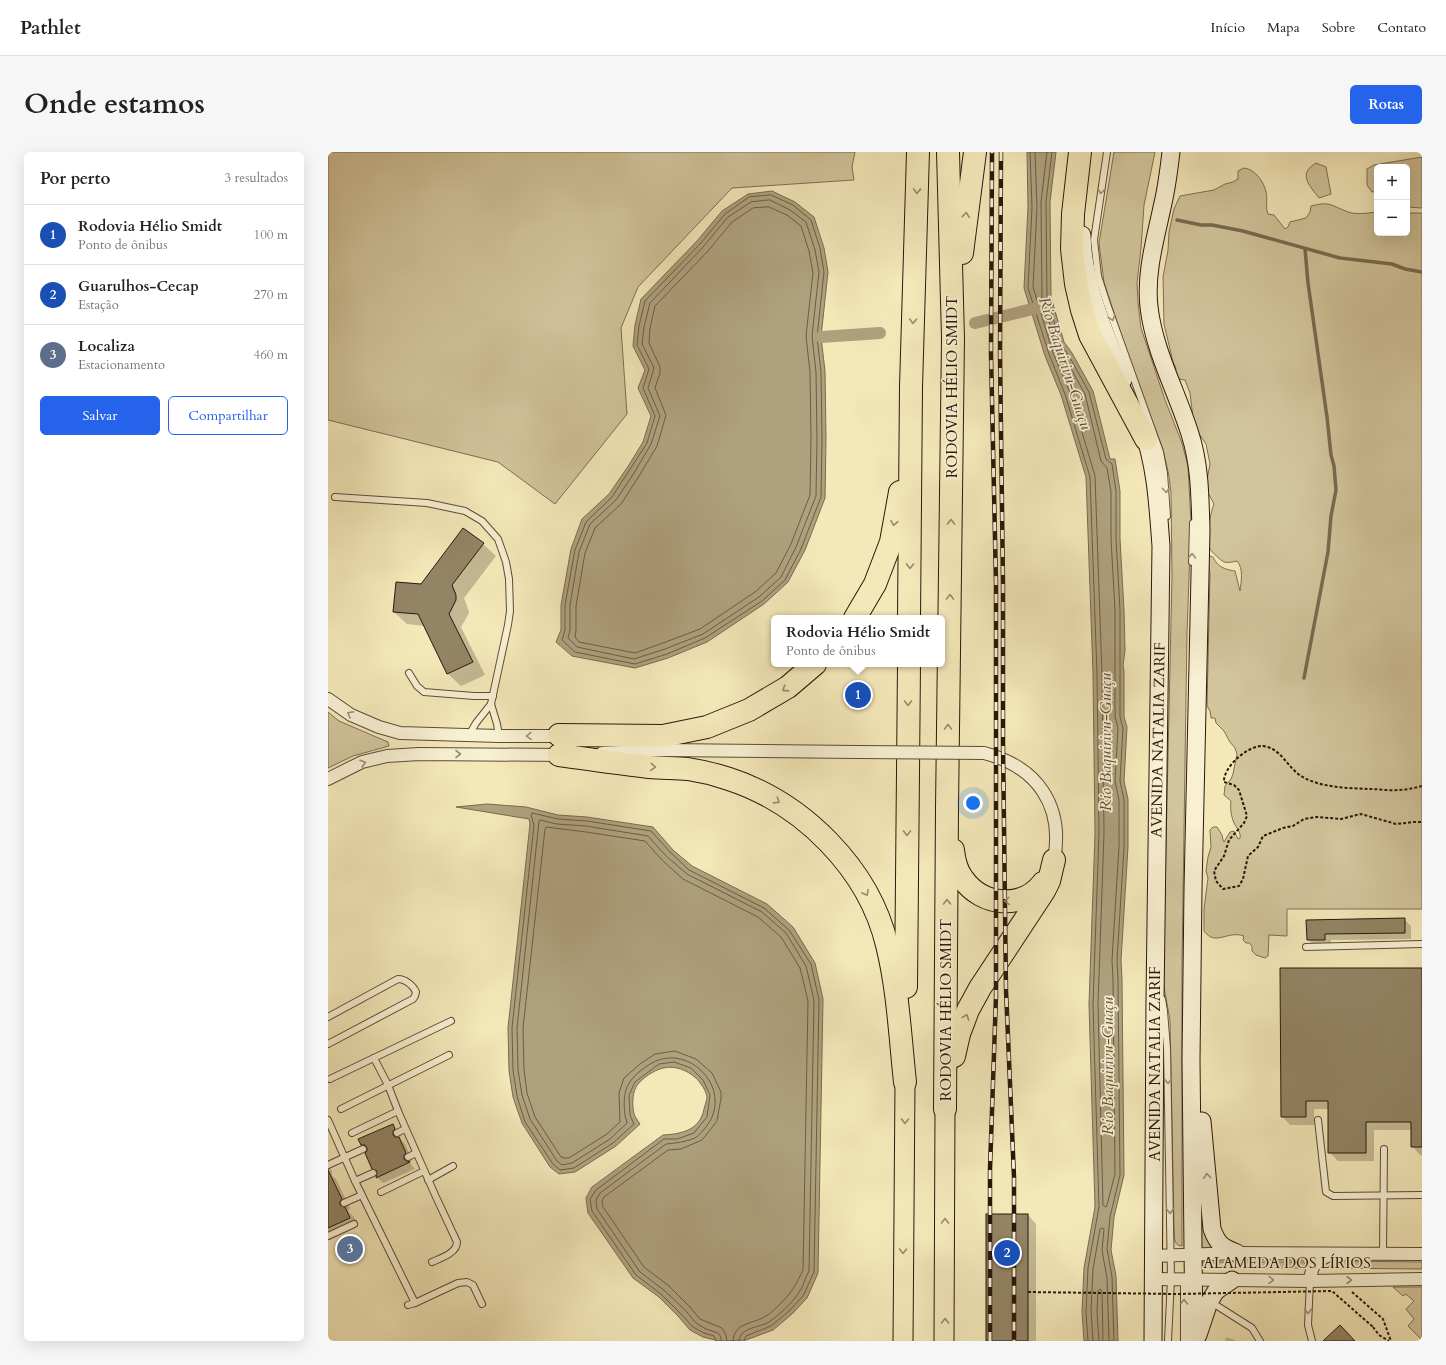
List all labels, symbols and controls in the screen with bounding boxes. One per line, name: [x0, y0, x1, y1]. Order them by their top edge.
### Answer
text: Pathlet: [20, 15, 81, 41]
text: Início: [1210, 18, 1245, 37]
text: Mapa: [1267, 18, 1300, 37]
text: Sobre: [1322, 18, 1355, 37]
text: Contato: [1377, 18, 1426, 37]
text: Onde estamos: [24, 85, 205, 123]
button: Rotas: [1350, 85, 1422, 124]
map controls: [1374, 164, 1410, 236]
button: +: [1374, 164, 1410, 200]
text: Por perto: [40, 167, 110, 190]
text: 3 resultados: [224, 169, 288, 187]
one-way arrow: [913, 188, 921, 194]
one-way arrow: [1097, 188, 1106, 194]
button: −: [1374, 200, 1410, 236]
one-way arrow: [962, 212, 971, 218]
text: Rodovia Hélio Smidt: [78, 216, 222, 236]
text: 1: [50, 226, 56, 244]
text: 100 m: [254, 226, 288, 244]
text: Ponto de ônibus: [78, 236, 168, 254]
text: Guarulhos-Cecap: [78, 276, 199, 296]
text: 2: [50, 286, 56, 304]
text: 270 m: [254, 286, 288, 304]
water label: Rio Baquirivu-Guaçu: [1033, 294, 1097, 433]
text: Estação: [78, 296, 119, 314]
street label: RODOVIA HÉLIO SMIDT: [942, 296, 962, 478]
one-way arrow: [1107, 314, 1115, 321]
one-way arrow: [909, 318, 917, 324]
text: Localiza: [78, 336, 135, 356]
text: 3: [50, 346, 56, 364]
text: 460 m: [254, 346, 288, 364]
text: Estacionamento: [78, 356, 165, 374]
button: Salvar: [40, 396, 160, 435]
button: Compartilhar: [168, 396, 288, 435]
one-way arrow: [1161, 487, 1170, 493]
one-way arrow: [947, 519, 955, 525]
one-way arrow: [891, 520, 899, 526]
one-way arrow: [1188, 553, 1196, 559]
one-way arrow: [905, 563, 914, 569]
one-way arrow: [946, 594, 955, 600]
popup: [771, 615, 945, 667]
text: Rodovia Hélio Smidt: [786, 622, 930, 642]
text: Ponto de ônibus: [786, 642, 876, 660]
street label: AVENIDA NATALIA ZARIF: [1146, 642, 1170, 838]
water label: Rio Baquirivu-Guaçu: [1095, 673, 1117, 811]
pin: 1: [845, 680, 871, 710]
one-way arrow: [782, 684, 789, 691]
one-way arrow: [904, 700, 912, 706]
one-way arrow: [347, 711, 354, 718]
one-way arrow: [944, 724, 953, 730]
one-way arrow: [526, 732, 532, 740]
one-way arrow: [455, 750, 461, 759]
one-way arrow: [360, 759, 367, 767]
one-way arrow: [650, 763, 656, 772]
your location: [963, 793, 983, 813]
one-way arrow: [773, 796, 780, 804]
one-way arrow: [903, 830, 911, 836]
one-way arrow: [861, 889, 869, 897]
one-way arrow: [1004, 897, 1010, 905]
one-way arrow: [943, 899, 951, 905]
street label: RODOVIA HÉLIO SMIDT: [936, 919, 956, 1101]
street label: AVENIDA NATALIA ZARIF: [1145, 966, 1165, 1162]
water label: Rio Baquirivu-Guaçu: [1097, 997, 1119, 1135]
one-way arrow: [961, 1013, 969, 1020]
one-way arrow: [1164, 1078, 1172, 1084]
one-way arrow: [901, 1118, 909, 1124]
one-way arrow: [1203, 1173, 1212, 1180]
one-way arrow: [1166, 1208, 1174, 1214]
one-way arrow: [941, 1218, 949, 1224]
pin: 3: [337, 1234, 363, 1264]
pin: 2: [994, 1238, 1020, 1268]
one-way arrow: [899, 1248, 907, 1254]
street label: ALAMEDA DOS LÍRIOS: [1203, 1253, 1371, 1273]
one-way arrow: [1268, 1276, 1274, 1284]
one-way arrow: [1346, 1276, 1352, 1284]
one-way arrow: [1180, 1299, 1188, 1305]
one-way arrow: [1304, 1308, 1312, 1314]
one-way arrow: [940, 1318, 949, 1324]

